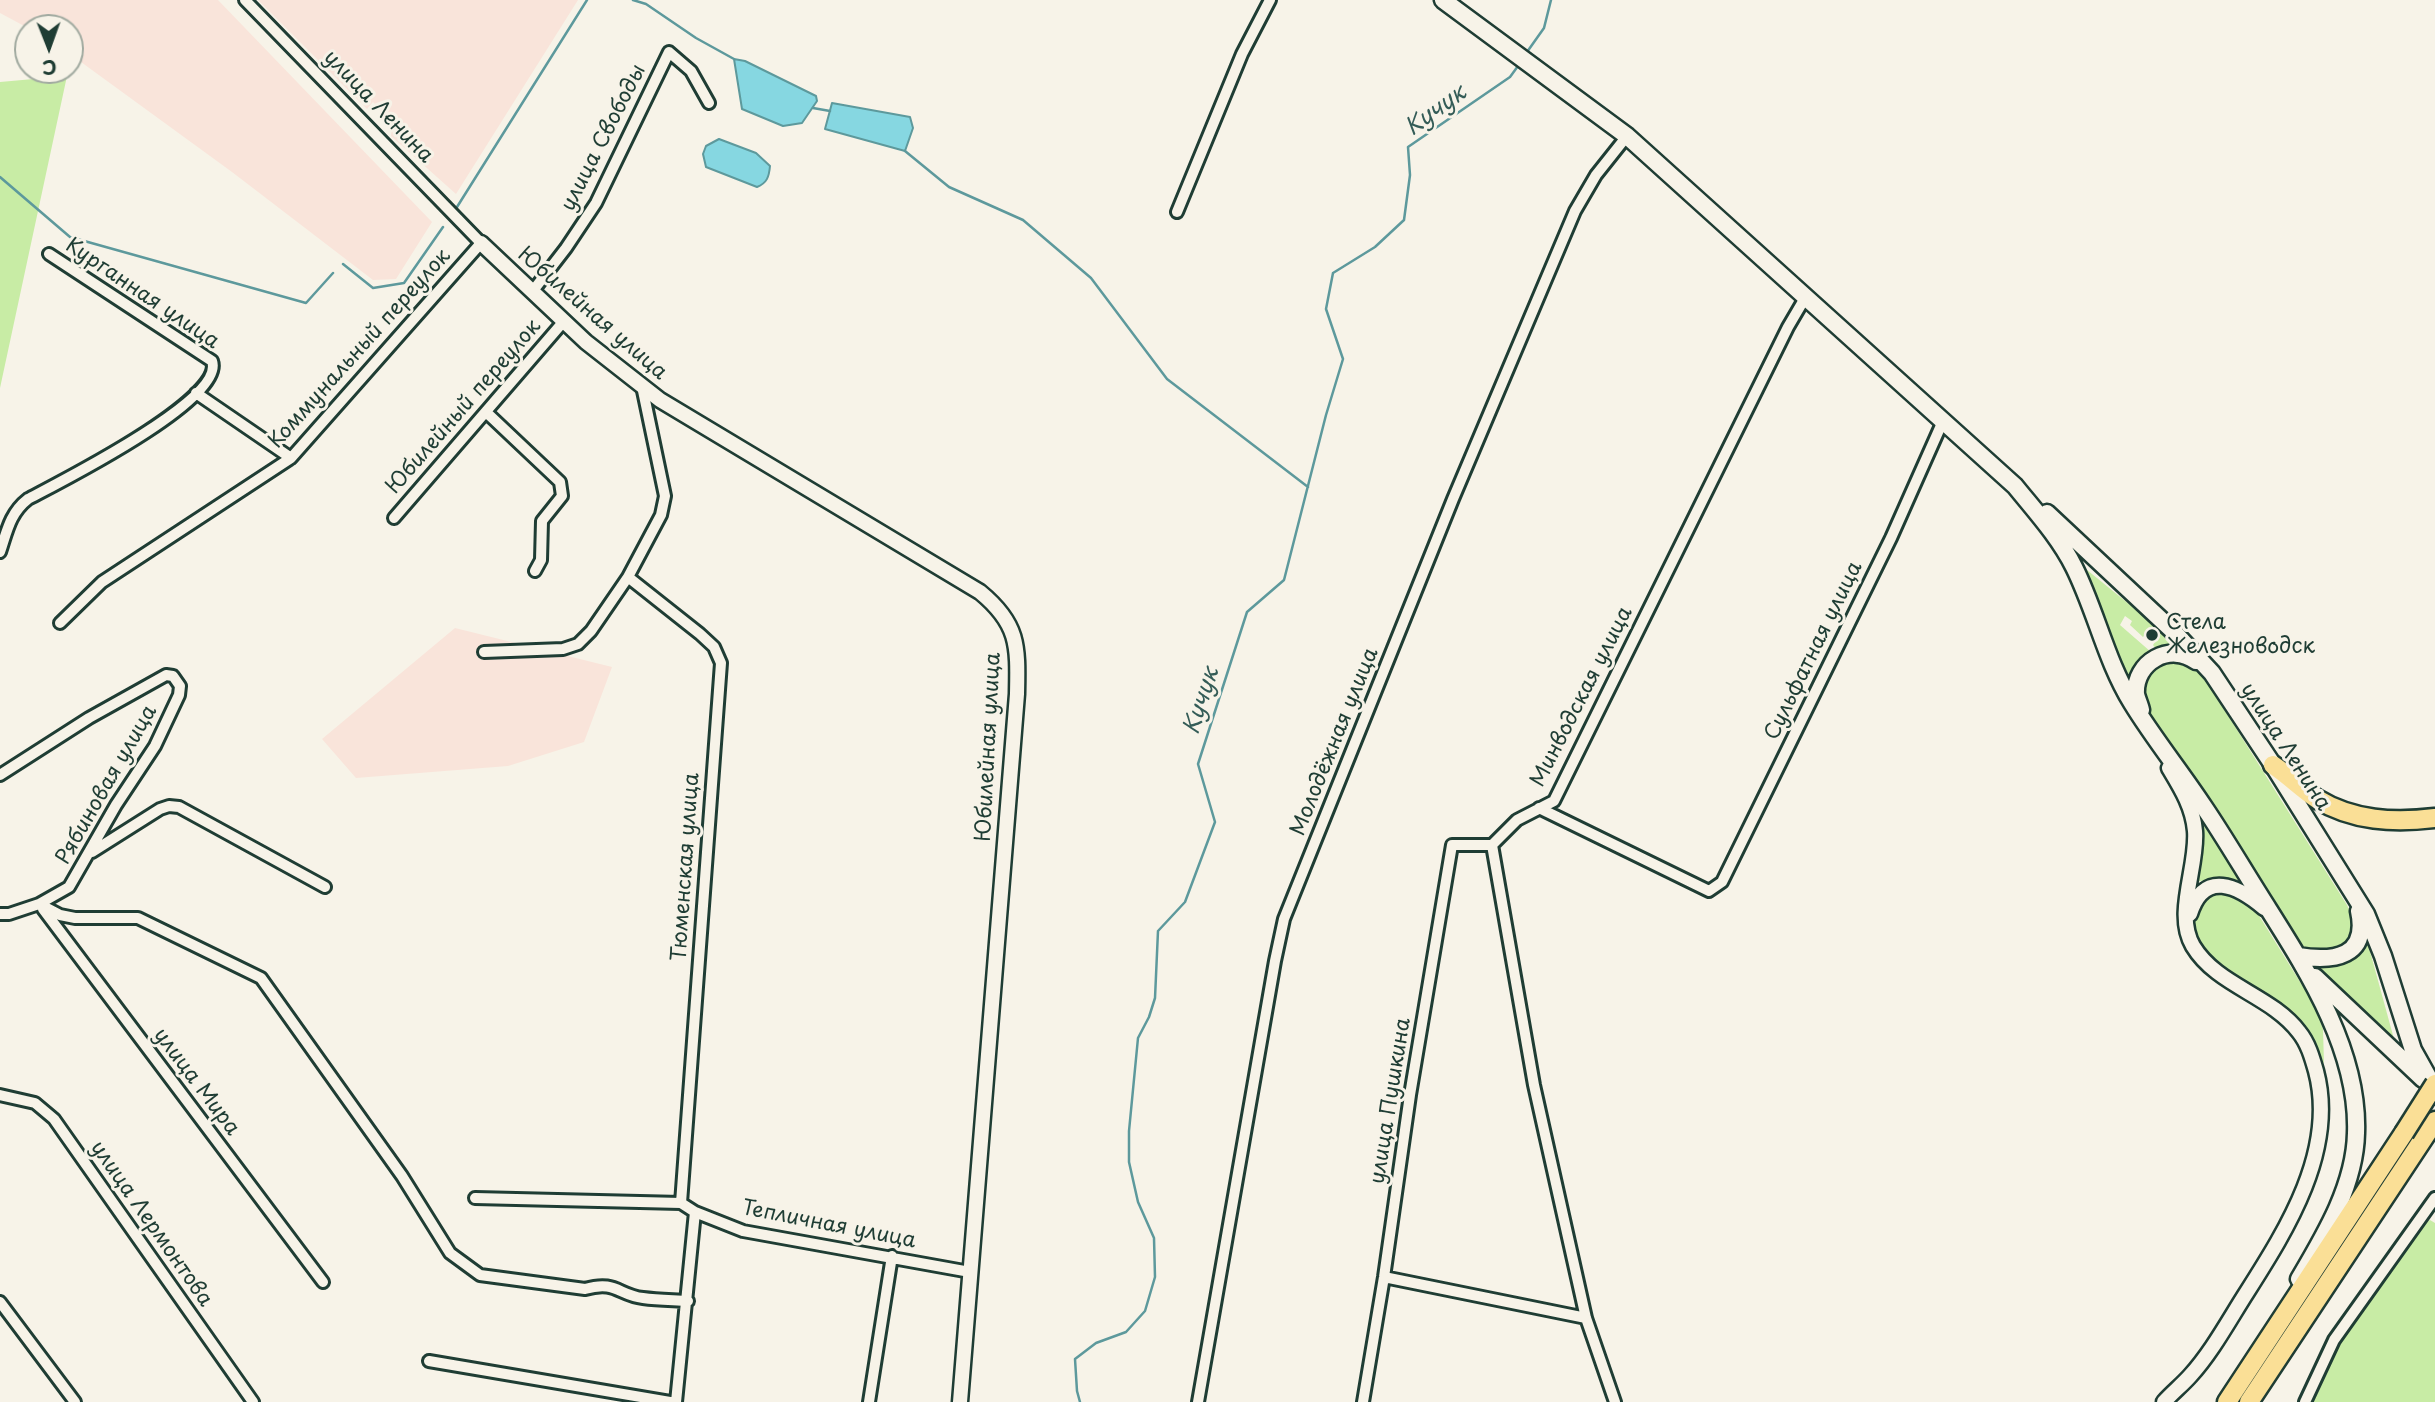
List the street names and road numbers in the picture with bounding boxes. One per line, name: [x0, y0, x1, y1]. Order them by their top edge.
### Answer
street label: улица Ленина: [318, 45, 438, 169]
street label: улица Свободы: [556, 60, 652, 216]
street label: Курганная улица: [60, 233, 224, 355]
street label: Юбилейная улица: [512, 242, 672, 386]
street label: Коммунальный переулок: [264, 244, 456, 454]
street label: Юбилейный переулок: [381, 315, 547, 499]
street label: Сульфатная улица: [1760, 558, 1868, 744]
street label: Минводская улица: [1526, 603, 1638, 791]
street label: Молодёжная улица: [1286, 644, 1384, 840]
street label: Юбилейная улица: [971, 652, 1007, 842]
street label: улица Ленина: [2234, 679, 2336, 815]
street label: Рябиновая улица: [51, 701, 163, 869]
street label: Тюменская улица: [667, 772, 705, 962]
street label: улица Пушкина: [1365, 1016, 1417, 1186]
street label: улица Мира: [147, 1023, 245, 1141]
street label: улица Лермонтова: [84, 1136, 218, 1312]
street label: Тепличная улица: [740, 1196, 918, 1254]

